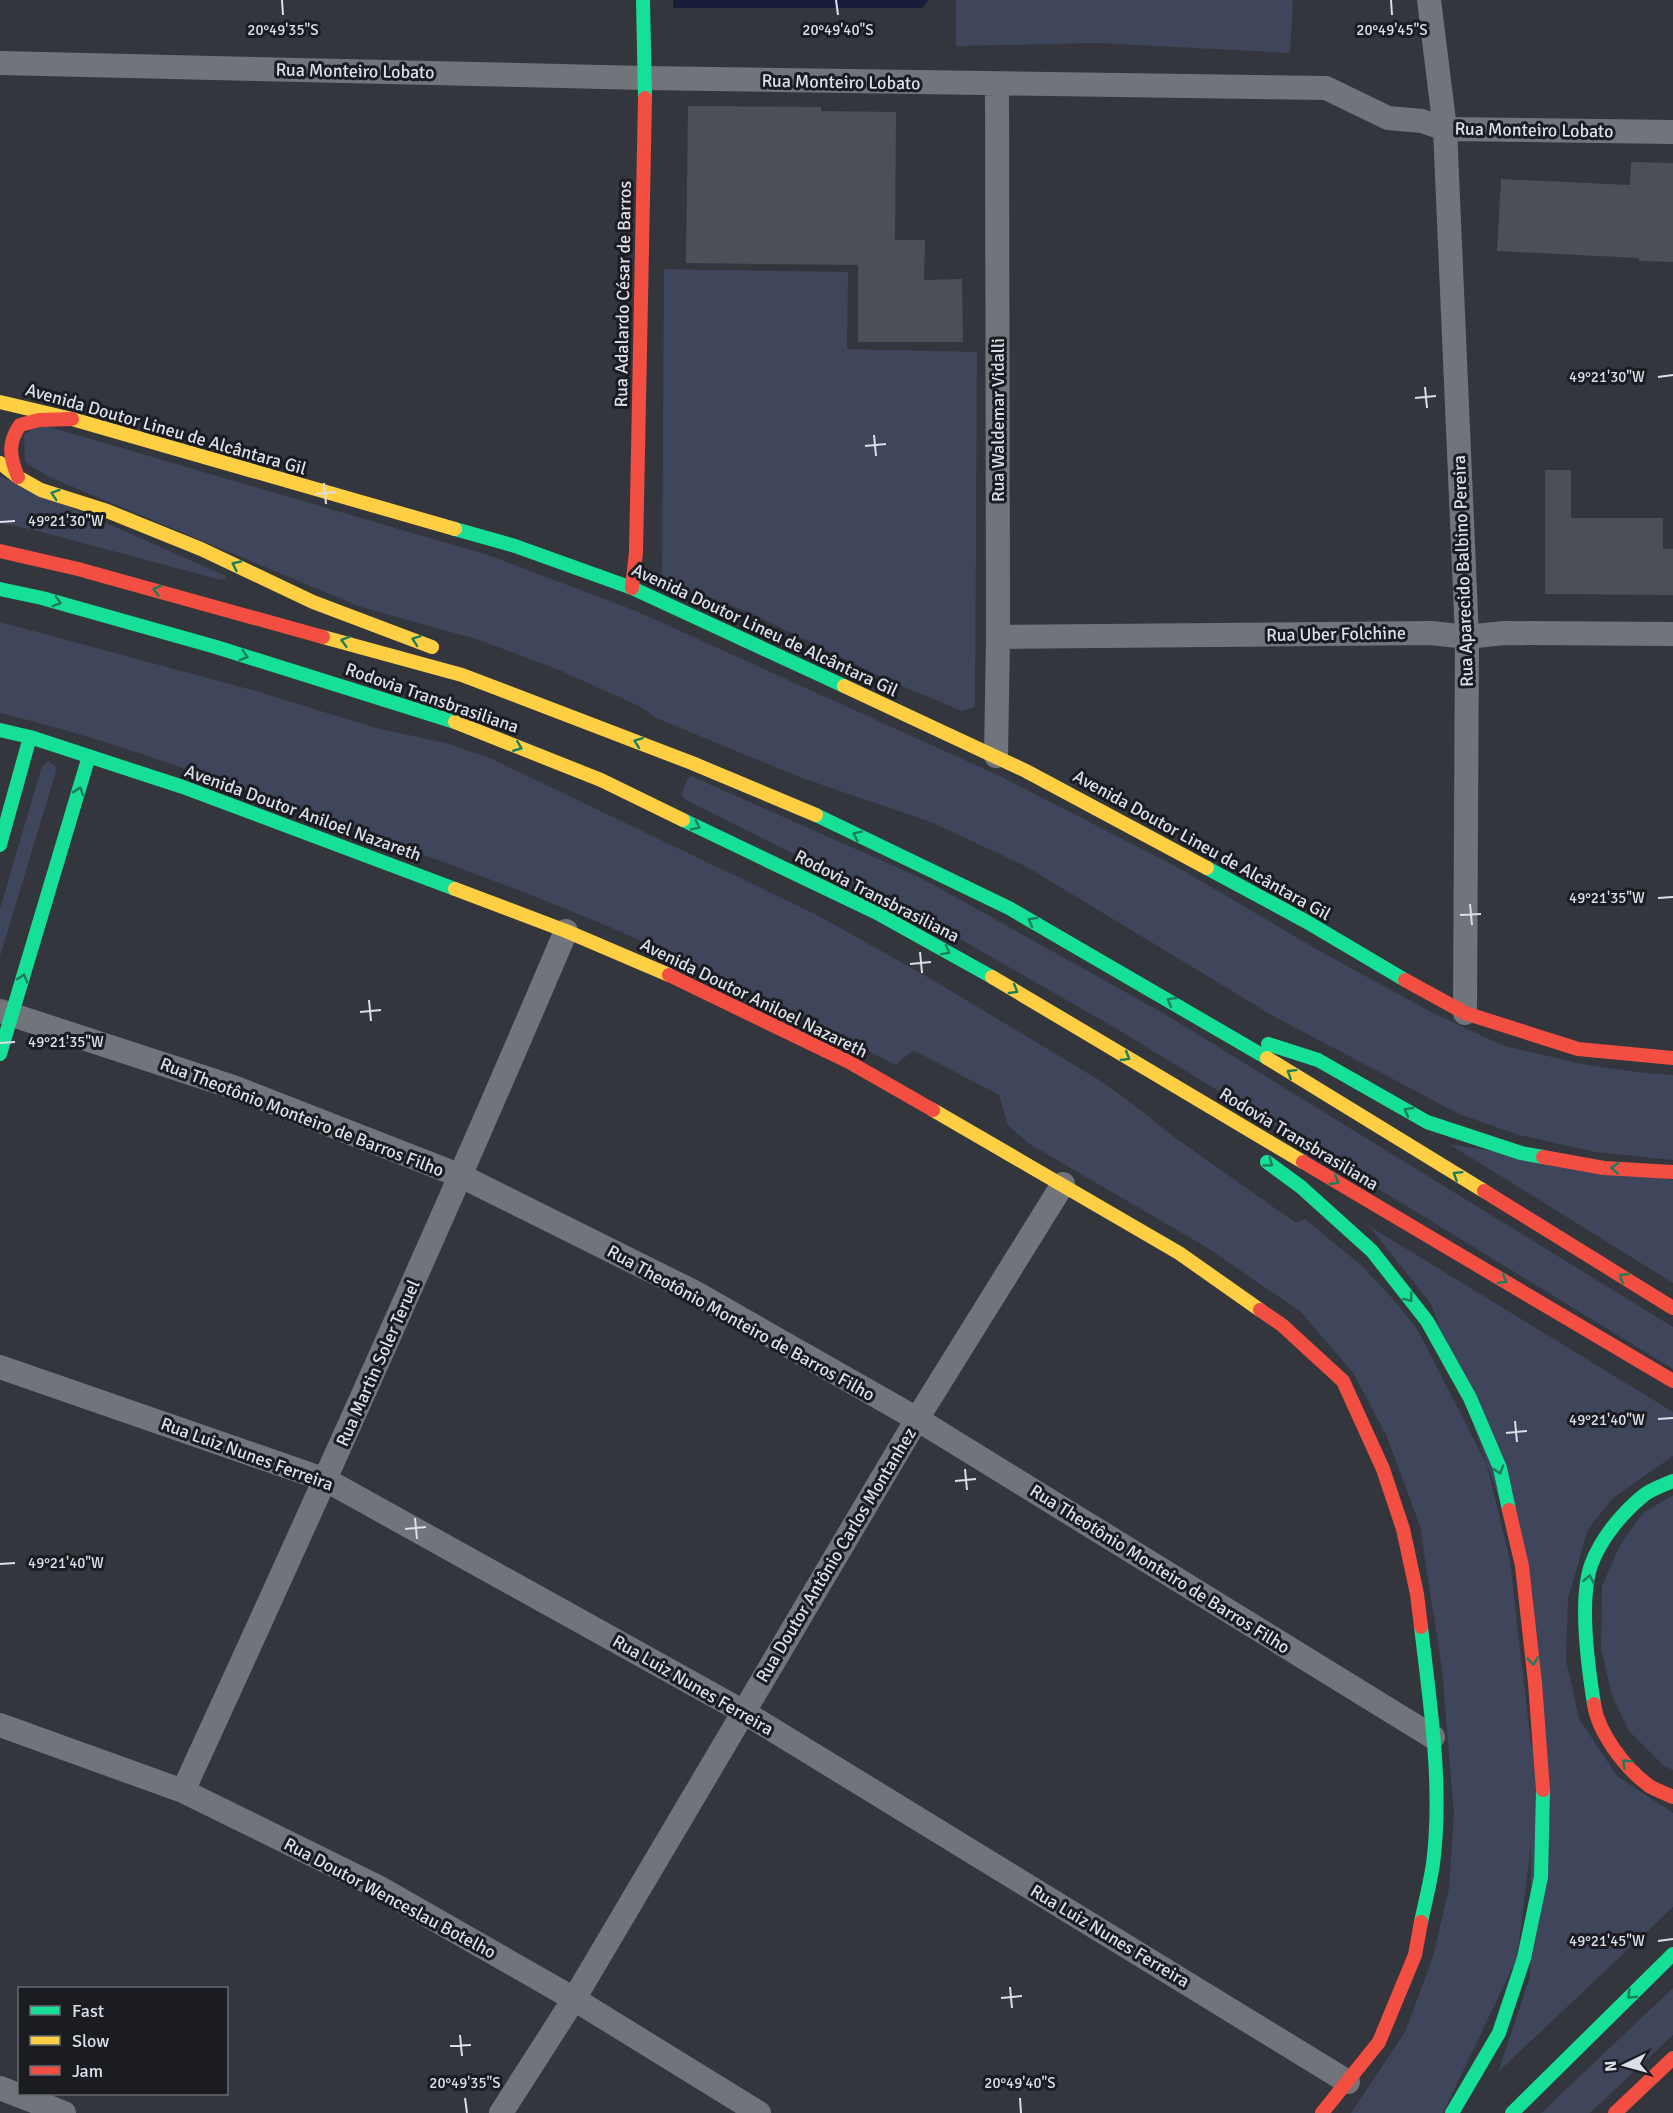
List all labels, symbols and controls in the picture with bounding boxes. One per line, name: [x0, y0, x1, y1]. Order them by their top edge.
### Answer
text: 20°49'35"S: [247, 21, 319, 39]
text: 20°49'40"S: [802, 21, 874, 39]
text: 20°49'45"S: [1356, 21, 1428, 39]
street label: Rua Monteiro Lobato: [275, 59, 435, 83]
street label: Rua Monteiro Lobato: [761, 70, 921, 94]
street label: Rua Monteiro Lobato: [1454, 118, 1614, 142]
street label: Rua Adalardo César de Barros: [610, 180, 636, 408]
street label: Rua Waldemar Vidalli: [987, 338, 1009, 502]
text: 49°21'30"W: [1569, 368, 1645, 386]
street label: Avenida Doutor Lineu de Alcântara Gil: [23, 378, 309, 480]
street label: Rua Aparecido Balbino Pereira: [1448, 455, 1478, 687]
one-way arrow: [50, 489, 61, 501]
text: 49°21'30"W: [28, 512, 104, 530]
street label: Avenida Doutor Lineu de Alcântara Gil: [628, 559, 902, 701]
one-way arrow: [231, 561, 242, 573]
one-way arrow: [152, 585, 163, 597]
one-way arrow: [52, 595, 62, 608]
street label: Rua Uber Folchine: [1266, 622, 1406, 646]
one-way arrow: [411, 634, 422, 647]
one-way arrow: [340, 636, 350, 649]
one-way arrow: [238, 648, 249, 661]
street label: Rodovia Transbrasiliana: [342, 658, 522, 738]
one-way arrow: [633, 736, 644, 749]
one-way arrow: [512, 740, 523, 752]
street label: Avenida Doutor Aniloel Nazareth: [182, 760, 424, 866]
street label: Avenida Doutor Lineu de Alcântara Gil: [1069, 765, 1335, 925]
one-way arrow: [72, 786, 84, 797]
one-way arrow: [690, 819, 701, 831]
one-way arrow: [852, 830, 863, 842]
street label: Rodovia Transbrasiliana: [791, 845, 963, 947]
text: 49°21'35"W: [1569, 889, 1645, 907]
one-way arrow: [1028, 916, 1038, 928]
street label: Avenida Doutor Aniloel Nazareth: [637, 933, 871, 1063]
one-way arrow: [940, 944, 950, 955]
one-way arrow: [16, 973, 28, 984]
one-way arrow: [1008, 983, 1018, 995]
one-way arrow: [1167, 997, 1177, 1008]
text: 49°21'35"W: [28, 1033, 104, 1051]
one-way arrow: [1120, 1050, 1130, 1061]
street label: Rua Theotônio Monteiro de Barros Filho: [157, 1053, 447, 1181]
one-way arrow: [1287, 1068, 1297, 1080]
street label: Rodovia Transbrasiliana: [1215, 1083, 1383, 1195]
one-way arrow: [1404, 1107, 1414, 1118]
one-way arrow: [1262, 1156, 1273, 1167]
one-way arrow: [1610, 1162, 1619, 1175]
one-way arrow: [1453, 1171, 1463, 1183]
one-way arrow: [1329, 1174, 1339, 1185]
street label: Rua Theotônio Monteiro de Barros Filho: [603, 1240, 879, 1406]
one-way arrow: [1497, 1273, 1507, 1285]
one-way arrow: [1619, 1273, 1629, 1285]
street label: Rua Martin Soler Teruel: [331, 1276, 425, 1450]
one-way arrow: [1401, 1291, 1412, 1302]
text: 49°21'40"W: [1569, 1411, 1645, 1429]
street label: Rua Luiz Nunes Ferreira: [158, 1413, 336, 1495]
street label: Rua Doutor Antônio Carlos Montanhez: [751, 1424, 921, 1686]
one-way arrow: [1492, 1464, 1504, 1475]
street label: Rua Theotônio Monteiro de Barros Filho: [1026, 1480, 1294, 1658]
text: 49°21'40"W: [28, 1554, 104, 1572]
one-way arrow: [1582, 1574, 1595, 1584]
street label: Rua Luiz Nunes Ferreira: [609, 1630, 777, 1740]
one-way arrow: [1526, 1657, 1538, 1666]
one-way arrow: [1623, 1760, 1634, 1771]
street label: Rua Doutor Wenceslau Botelho: [280, 1833, 500, 1963]
street label: Rua Luiz Nunes Ferreira: [1026, 1880, 1194, 1992]
text: 49°21'45"W: [1569, 1932, 1645, 1950]
legend: [18, 1987, 228, 2095]
one-way arrow: [1628, 1987, 1639, 1998]
text: Fast: [72, 2000, 104, 2022]
text: Slow: [72, 2030, 109, 2052]
north arrow: [1595, 2035, 1655, 2095]
text: Jam: [72, 2060, 103, 2082]
text: N: [1601, 2060, 1622, 2073]
text: 20°49'35"S: [429, 2074, 501, 2092]
text: 20°49'40"S: [984, 2074, 1056, 2092]

